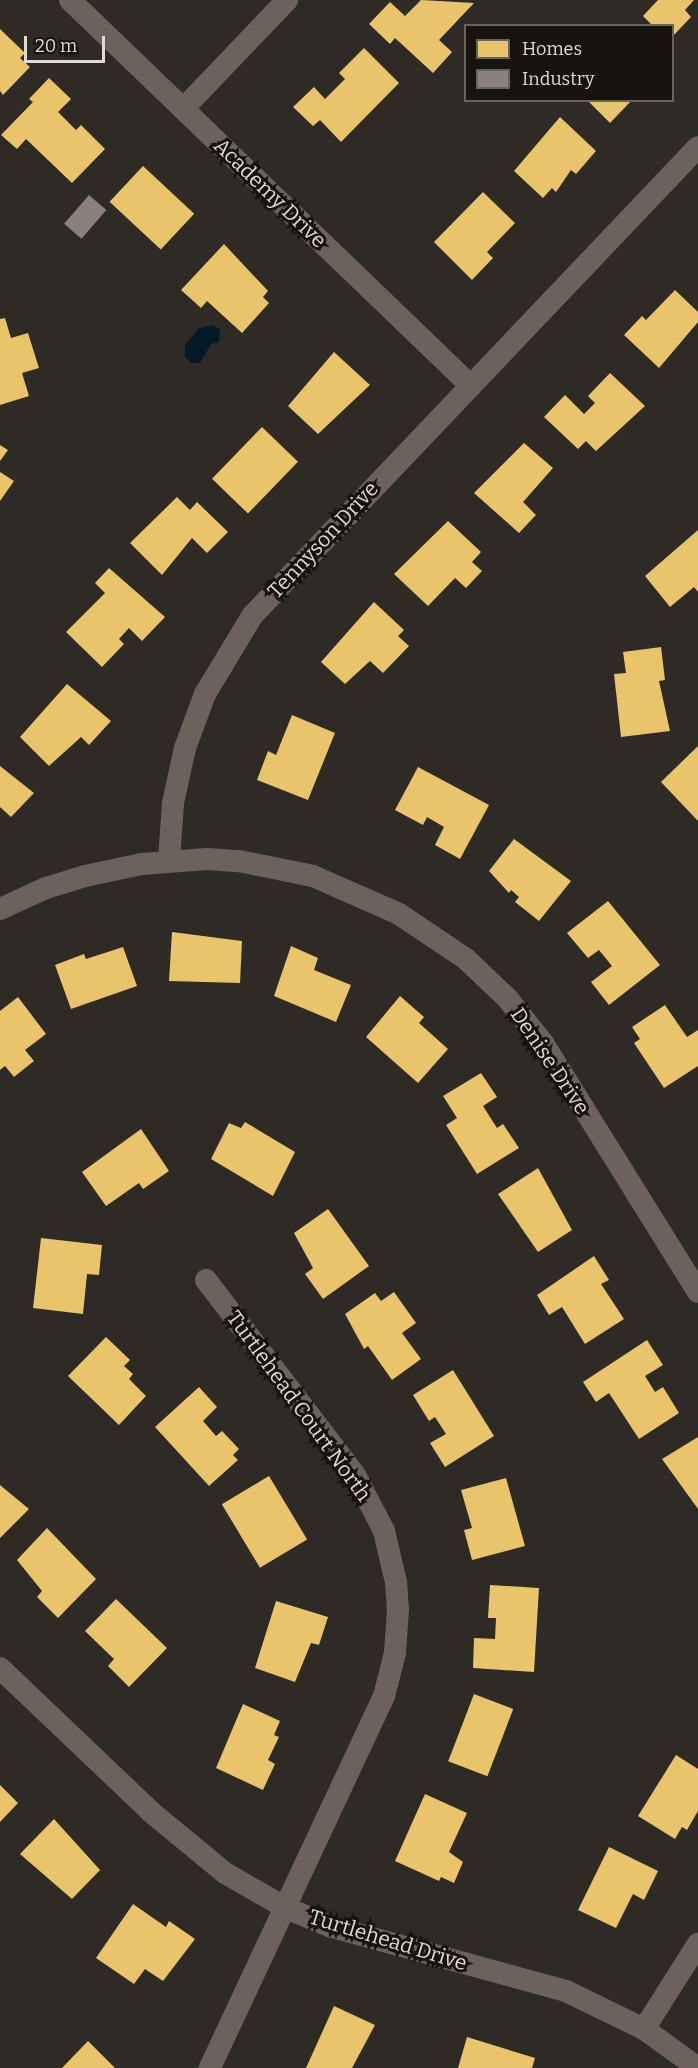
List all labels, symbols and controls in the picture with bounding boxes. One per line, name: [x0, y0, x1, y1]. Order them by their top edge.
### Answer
scale bar: [27, 24, 108, 62]
legend: [464, 24, 674, 102]
text: 20 m: [35, 35, 77, 57]
text: Homes: [522, 38, 582, 60]
text: Industry: [522, 68, 594, 90]
street label: Academy Drive: [208, 133, 332, 253]
street label: Tennyson Drive: [262, 476, 384, 604]
street label: Denise Drive: [505, 1003, 595, 1119]
street label: Turtlehead Court North: [221, 1306, 377, 1506]
street label: Turtlehead Drive: [306, 1904, 470, 1976]

